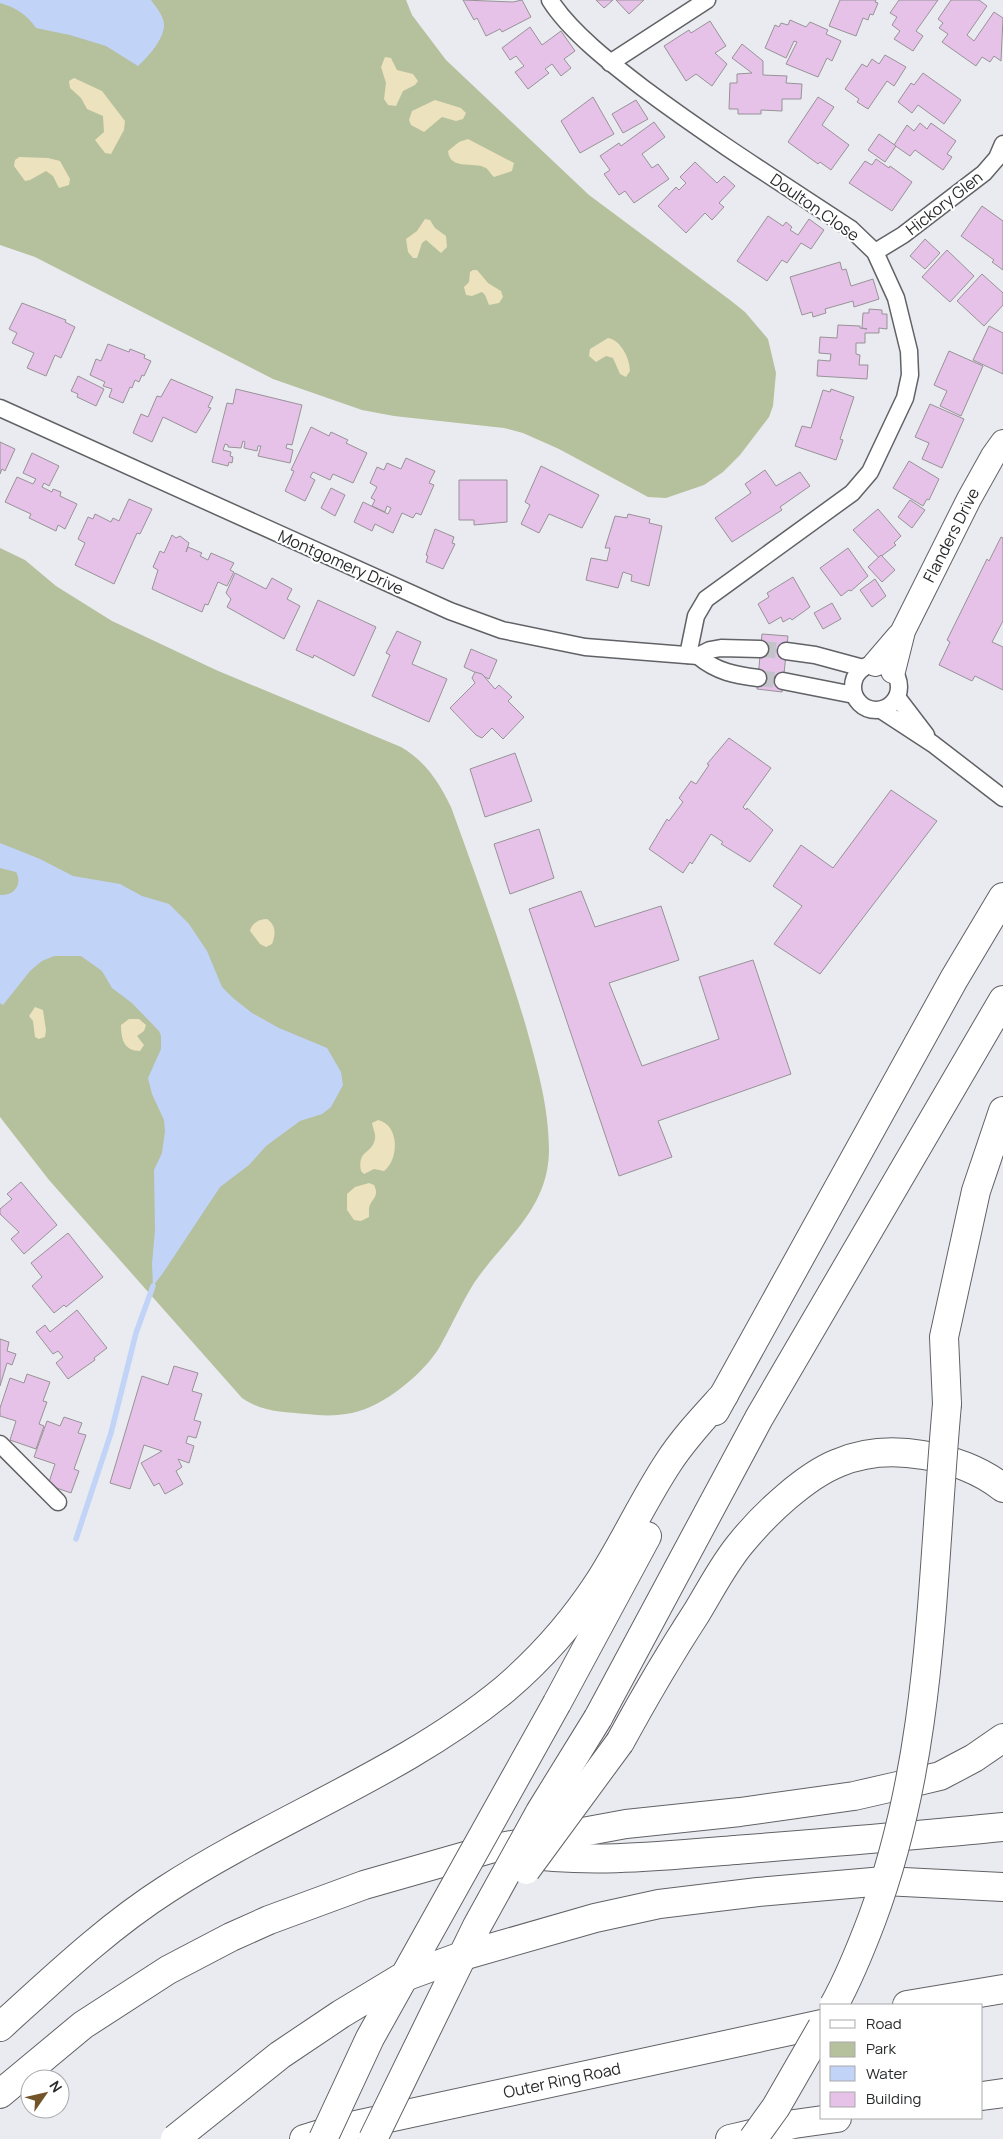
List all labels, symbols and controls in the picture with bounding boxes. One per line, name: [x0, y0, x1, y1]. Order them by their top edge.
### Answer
street label: Hickory Glen: [901, 166, 987, 240]
street label: Doulton Close: [766, 168, 864, 246]
street label: Flanders Drive: [918, 484, 984, 586]
street label: Montgomery Drive: [275, 524, 407, 600]
legend: [820, 2004, 983, 2119]
text: Road: [866, 2013, 902, 2034]
text: Park: [866, 2038, 896, 2059]
street label: Outer Ring Road: [501, 2057, 623, 2103]
text: Water: [866, 2063, 908, 2084]
north arrow: [20, 2069, 70, 2119]
text: N: [46, 2077, 67, 2096]
text: Building: [866, 2088, 921, 2109]

